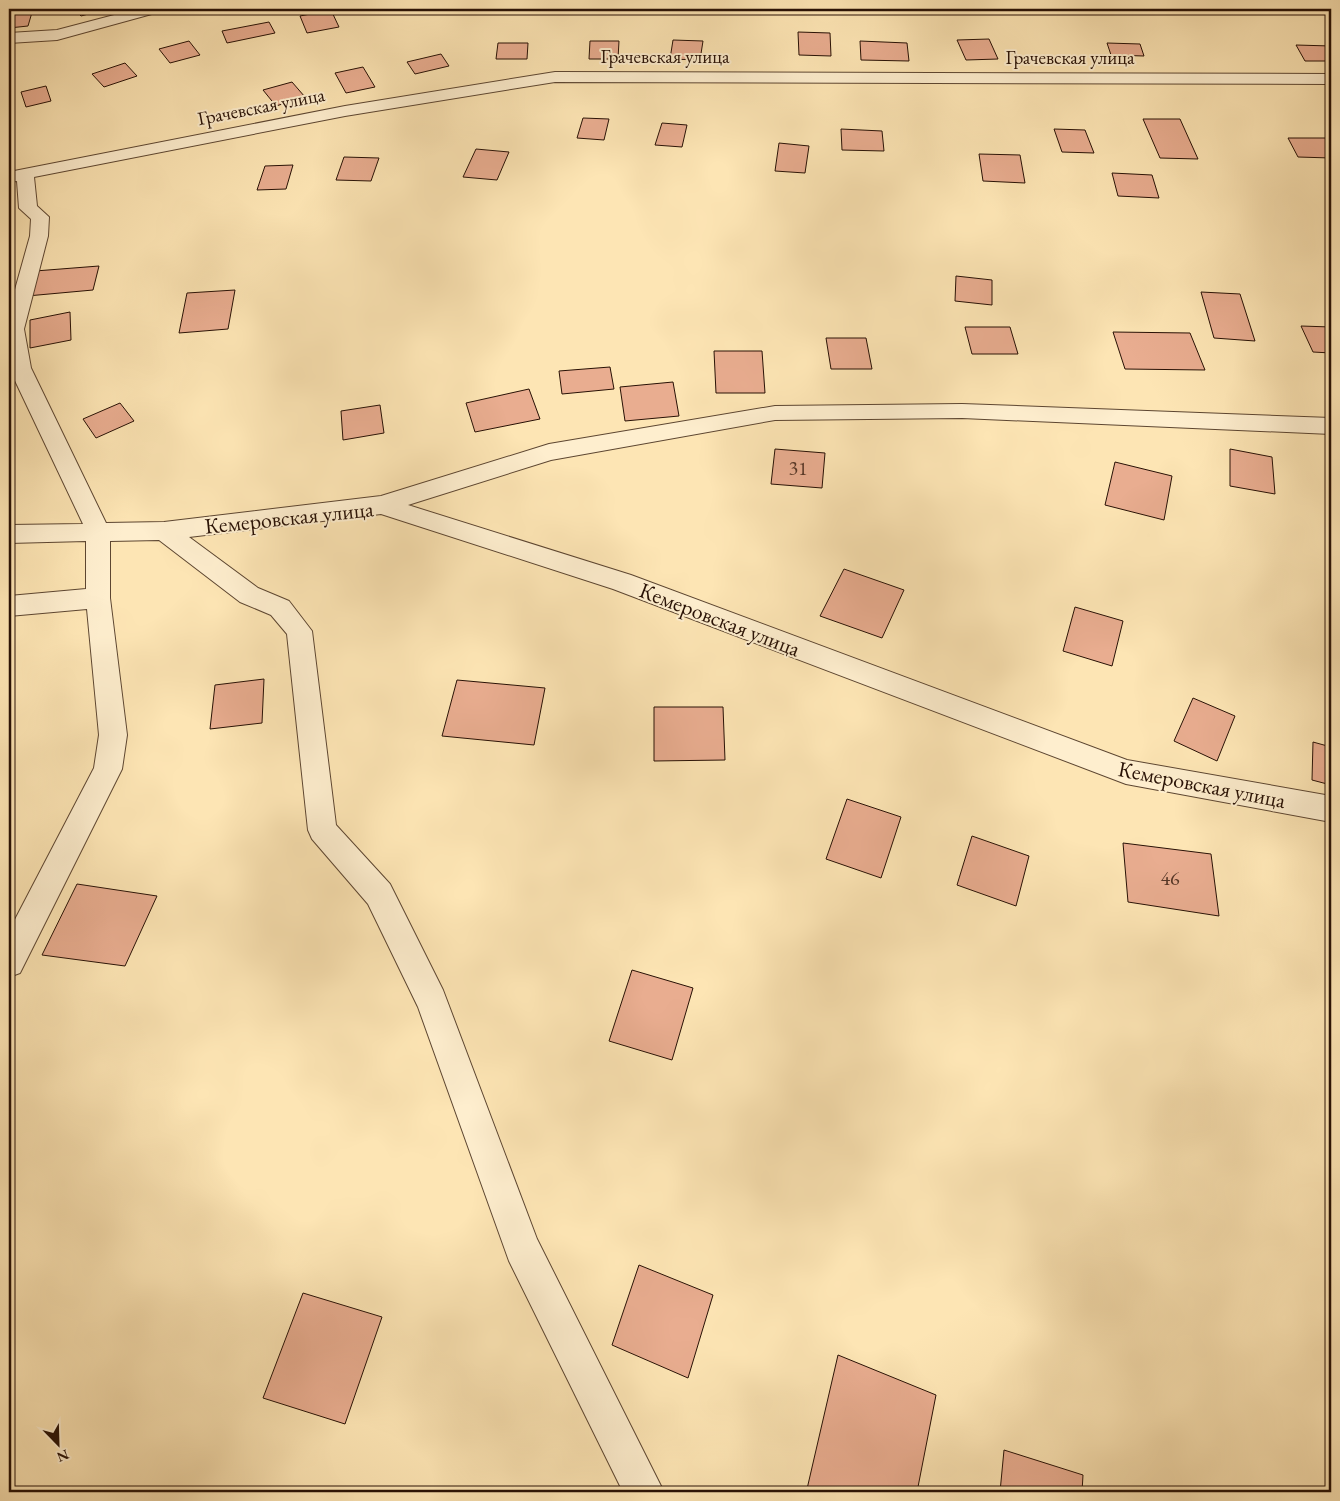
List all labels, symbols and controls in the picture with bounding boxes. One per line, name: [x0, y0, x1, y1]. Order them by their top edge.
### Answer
street label: Грачевская улица: [600, 44, 730, 69]
street label: Грачевская улица: [1005, 45, 1135, 70]
street label: Грачевская улица: [195, 82, 327, 131]
house number: 31: [788, 455, 808, 481]
street label: Кемеровская улица: [203, 494, 375, 541]
street label: Кемеровская улица: [635, 575, 805, 664]
street label: Кемеровская улица: [1116, 754, 1288, 815]
house number: 46: [1160, 865, 1180, 891]
north arrow: [32, 1418, 82, 1468]
text: N: [54, 1445, 72, 1467]

